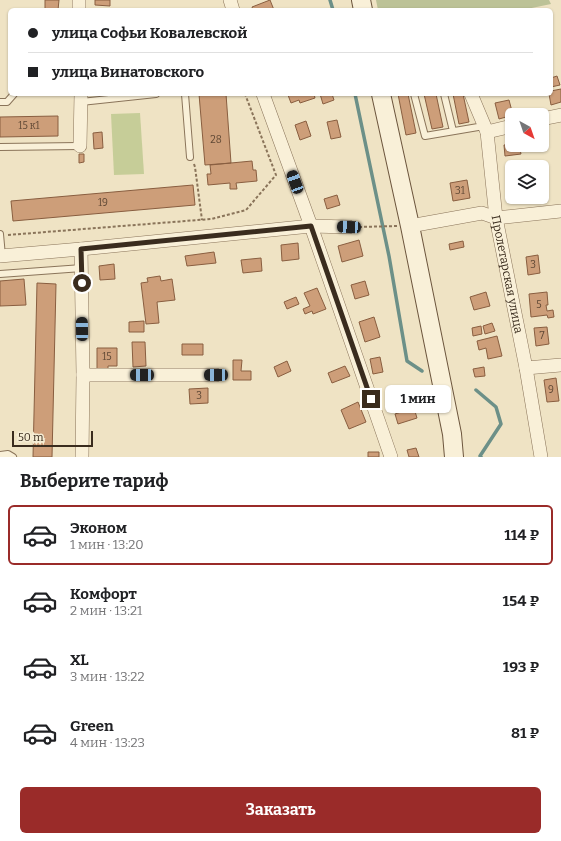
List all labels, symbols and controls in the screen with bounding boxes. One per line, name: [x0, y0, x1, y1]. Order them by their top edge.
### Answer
text: улица Софьи Ковалевской: [52, 24, 247, 42]
text: улица Винатовского: [52, 63, 204, 81]
north arrow: [505, 108, 549, 152]
map controls: [505, 108, 549, 204]
house number: 15 к1: [18, 120, 40, 132]
house number: 28: [210, 134, 222, 146]
button: layers: [505, 160, 549, 204]
car: [285, 169, 305, 195]
house number: 31: [455, 185, 465, 197]
house number: 19: [98, 197, 108, 209]
street label: Пролетарская улица: [489, 214, 526, 335]
car: [337, 220, 361, 234]
house number: 3: [530, 259, 536, 271]
route start: [73, 274, 91, 292]
house number: 5: [536, 299, 542, 311]
car: [76, 317, 88, 341]
house number: 7: [539, 330, 545, 342]
house number: 15: [102, 351, 112, 363]
car: [130, 369, 154, 381]
car: [204, 369, 228, 381]
house number: 9: [548, 384, 554, 396]
callout: 1 мин: [385, 385, 451, 413]
house number: 3: [196, 390, 202, 402]
route end: [362, 390, 380, 408]
text: 1 мин: [400, 391, 436, 406]
scale bar: [12, 429, 93, 448]
text: 50 m: [18, 431, 44, 444]
text: Выберите тариф: [20, 470, 168, 492]
icon: car: [22, 517, 58, 553]
text: Эконом: [70, 519, 127, 537]
text: 114 ₽: [504, 526, 539, 544]
text: 1 мин · 13:20: [70, 537, 144, 552]
icon: car: [22, 583, 58, 619]
text: Комфорт: [70, 585, 137, 603]
text: 154 ₽: [503, 592, 539, 610]
text: 2 мин · 13:21: [70, 603, 142, 618]
icon: car: [22, 649, 58, 685]
text: XL: [70, 651, 89, 669]
text: 193 ₽: [503, 658, 539, 676]
text: 3 мин · 13:22: [70, 669, 145, 684]
icon: car: [22, 715, 58, 751]
text: Green: [70, 717, 114, 735]
text: 81 ₽: [511, 724, 539, 742]
text: 4 мин · 13:23: [70, 735, 145, 750]
button: Заказать: [20, 787, 541, 833]

